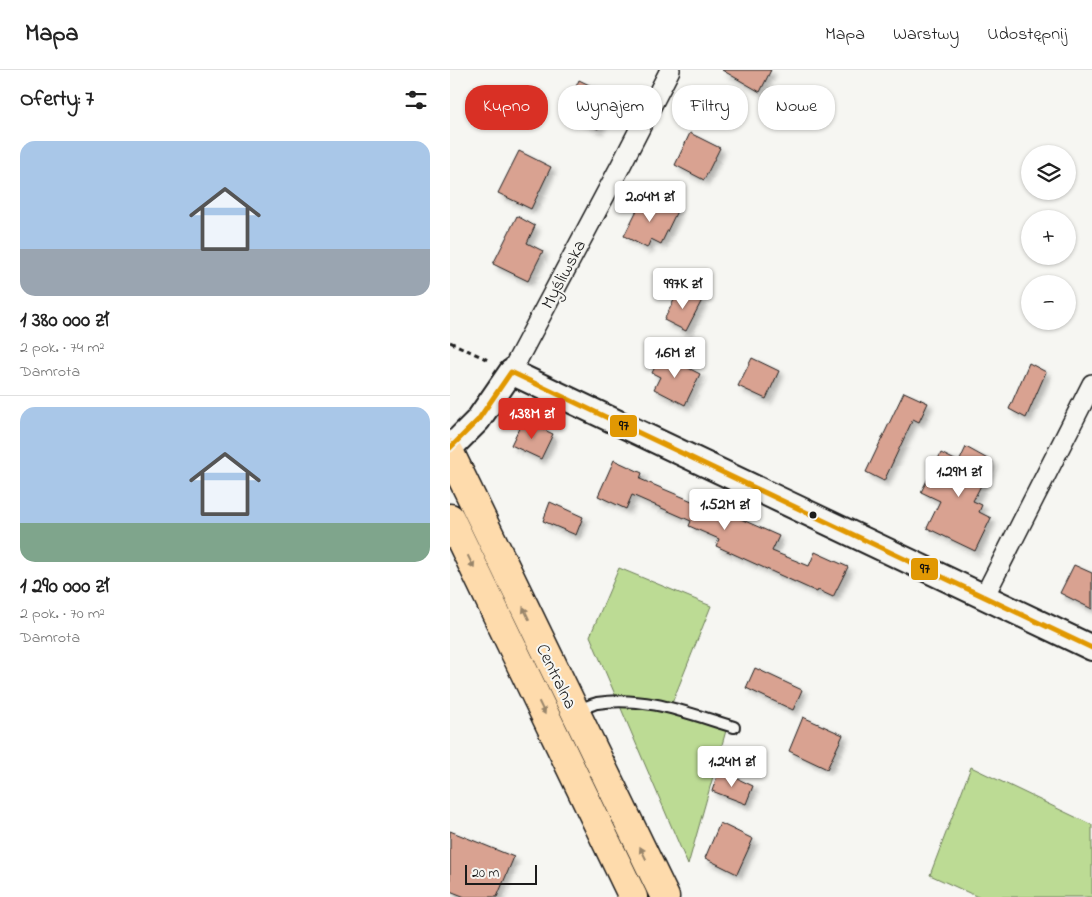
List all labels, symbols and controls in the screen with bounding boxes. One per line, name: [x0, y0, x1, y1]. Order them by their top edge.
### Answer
text: Mapa: [25, 17, 79, 52]
text: Mapa: [825, 22, 865, 48]
text: Warstwy: [893, 22, 959, 48]
text: Udostępnij: [987, 22, 1067, 48]
text: Oferty: 7: [20, 85, 94, 115]
chip: Kupno: [465, 85, 548, 130]
chip: Wynajem: [558, 85, 662, 130]
chip: Filtry: [672, 85, 748, 130]
chip: Nowe: [758, 85, 835, 130]
icon: filters: [402, 86, 430, 114]
map controls: [1021, 145, 1076, 330]
button: layers: [1021, 145, 1076, 200]
icon: home: [180, 174, 270, 264]
pin: 2.04M zł: [598, 180, 702, 223]
text: 2.04M zł: [626, 185, 674, 209]
button: +: [1021, 210, 1076, 265]
street label: Myśliwska: [536, 236, 594, 314]
pin: 997K zł: [637, 268, 729, 310]
text: 997K zł: [664, 272, 702, 296]
button: −: [1021, 275, 1076, 330]
text: 1 380 000 zł: [20, 306, 109, 336]
text: 2 pok. · 74 m²: [20, 336, 105, 360]
pin: 1.6M zł: [629, 336, 721, 379]
text: 1.6M zł: [655, 341, 695, 365]
text: Damrota: [20, 360, 80, 384]
pin: 1.38M zł: [480, 398, 584, 440]
text: 1.38M zł: [509, 402, 555, 426]
line badge: 97: [609, 414, 638, 438]
text: 97: [618, 416, 629, 437]
icon: home: [180, 439, 270, 529]
pin: 1.29M zł: [907, 456, 1011, 498]
text: 1.29M zł: [936, 460, 982, 484]
pin: 1.52M zł: [673, 488, 777, 531]
text: 1.52M zł: [700, 493, 750, 517]
unlabelled marker: [808, 510, 818, 520]
one-way arrow: [467, 555, 475, 569]
line badge: 97: [910, 557, 939, 581]
text: 97: [919, 559, 930, 580]
text: 1 290 000 zł: [20, 572, 109, 602]
text: 2 pok. · 70 m²: [20, 602, 105, 626]
one-way arrow: [522, 606, 530, 620]
text: Damrota: [20, 626, 80, 650]
street label: Centralna: [528, 640, 582, 714]
one-way arrow: [538, 701, 546, 715]
pin: 1.24M zł: [680, 746, 784, 788]
text: 1.24M zł: [709, 750, 755, 774]
one-way arrow: [639, 846, 647, 860]
scale bar: [465, 862, 538, 885]
text: 20 m: [472, 863, 499, 884]

